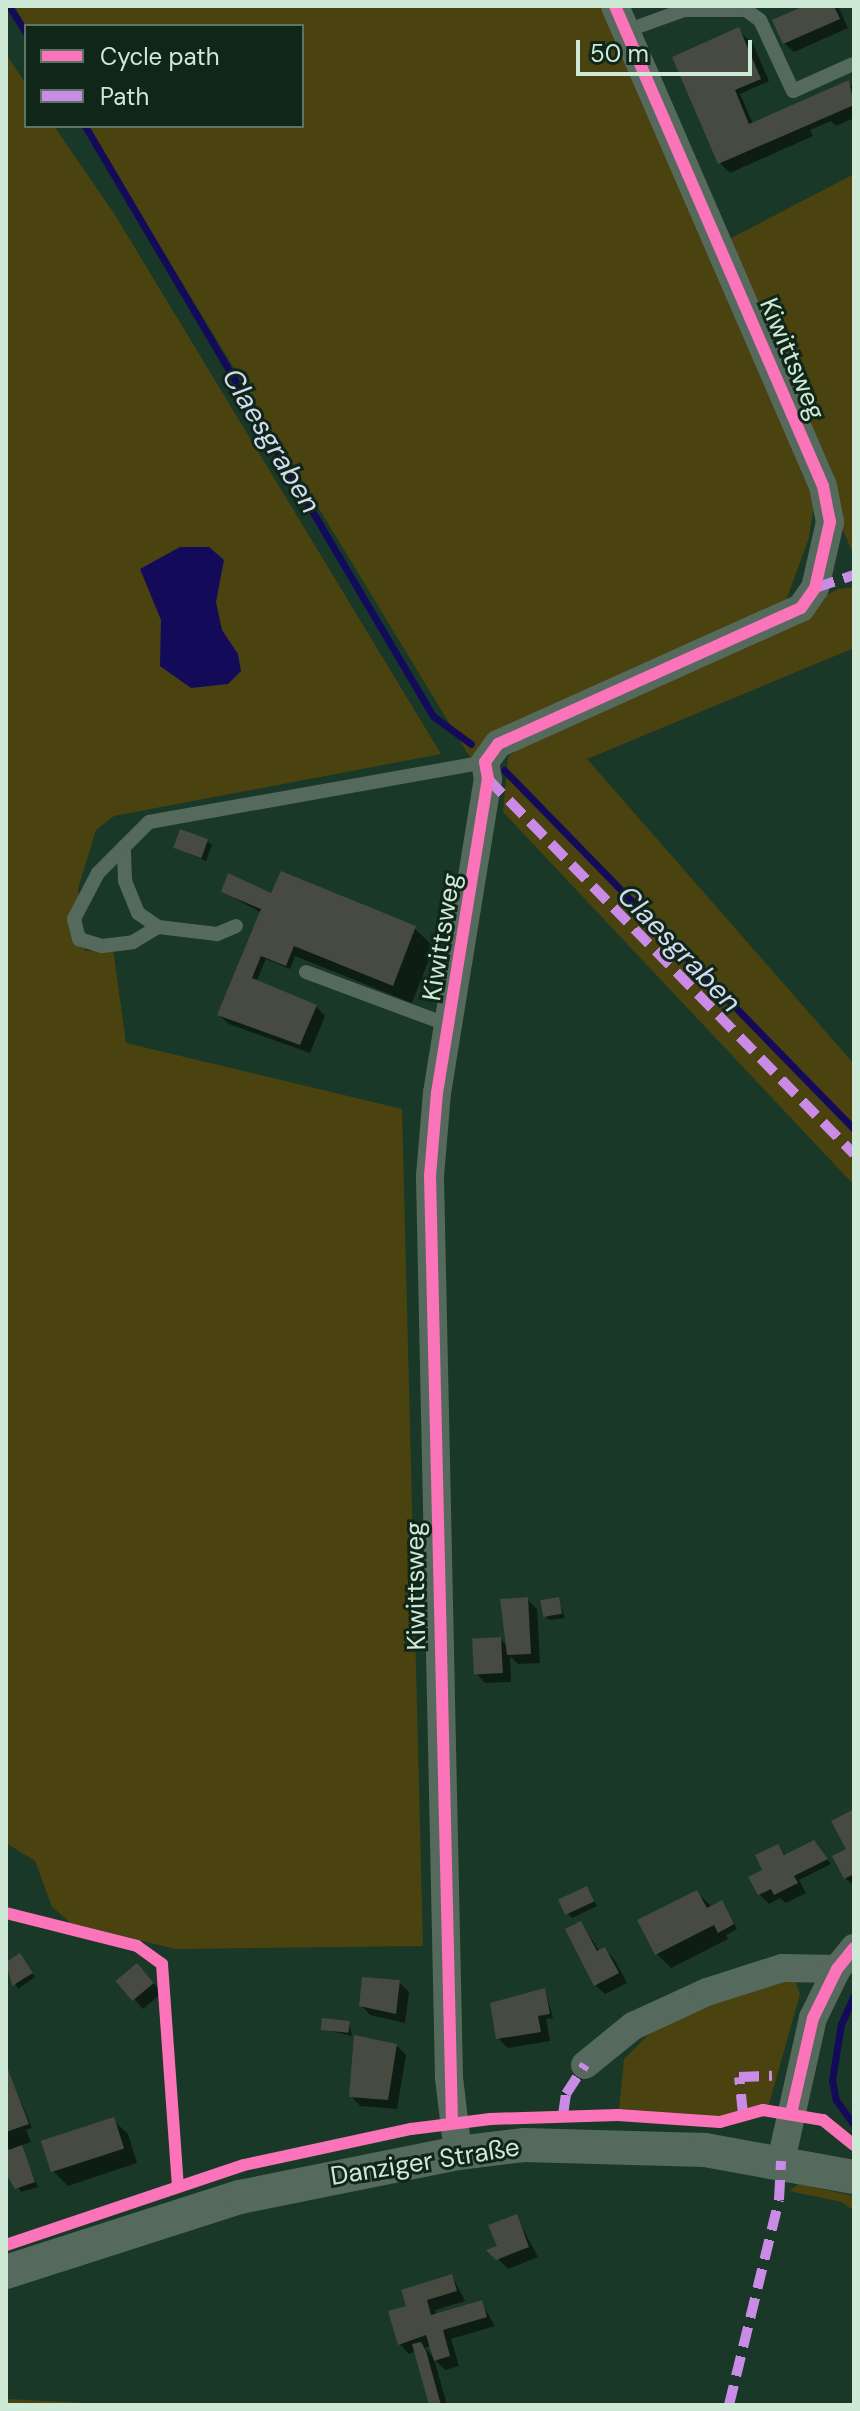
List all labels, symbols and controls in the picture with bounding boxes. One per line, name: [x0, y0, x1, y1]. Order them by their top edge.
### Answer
legend: [24, 24, 304, 128]
scale bar: [580, 24, 756, 74]
text: 50 m: [590, 38, 649, 69]
text: Cycle path: [100, 41, 219, 72]
text: Path: [100, 81, 149, 112]
street label: Kiwittsweg: [752, 294, 832, 424]
water label: Claesgraben: [215, 363, 327, 519]
street label: Kiwittsweg: [417, 871, 467, 1003]
water label: Claesgraben: [610, 879, 748, 1019]
street label: Kiwittsweg: [399, 1521, 433, 1651]
street label: Danziger Straße: [328, 2132, 522, 2192]

